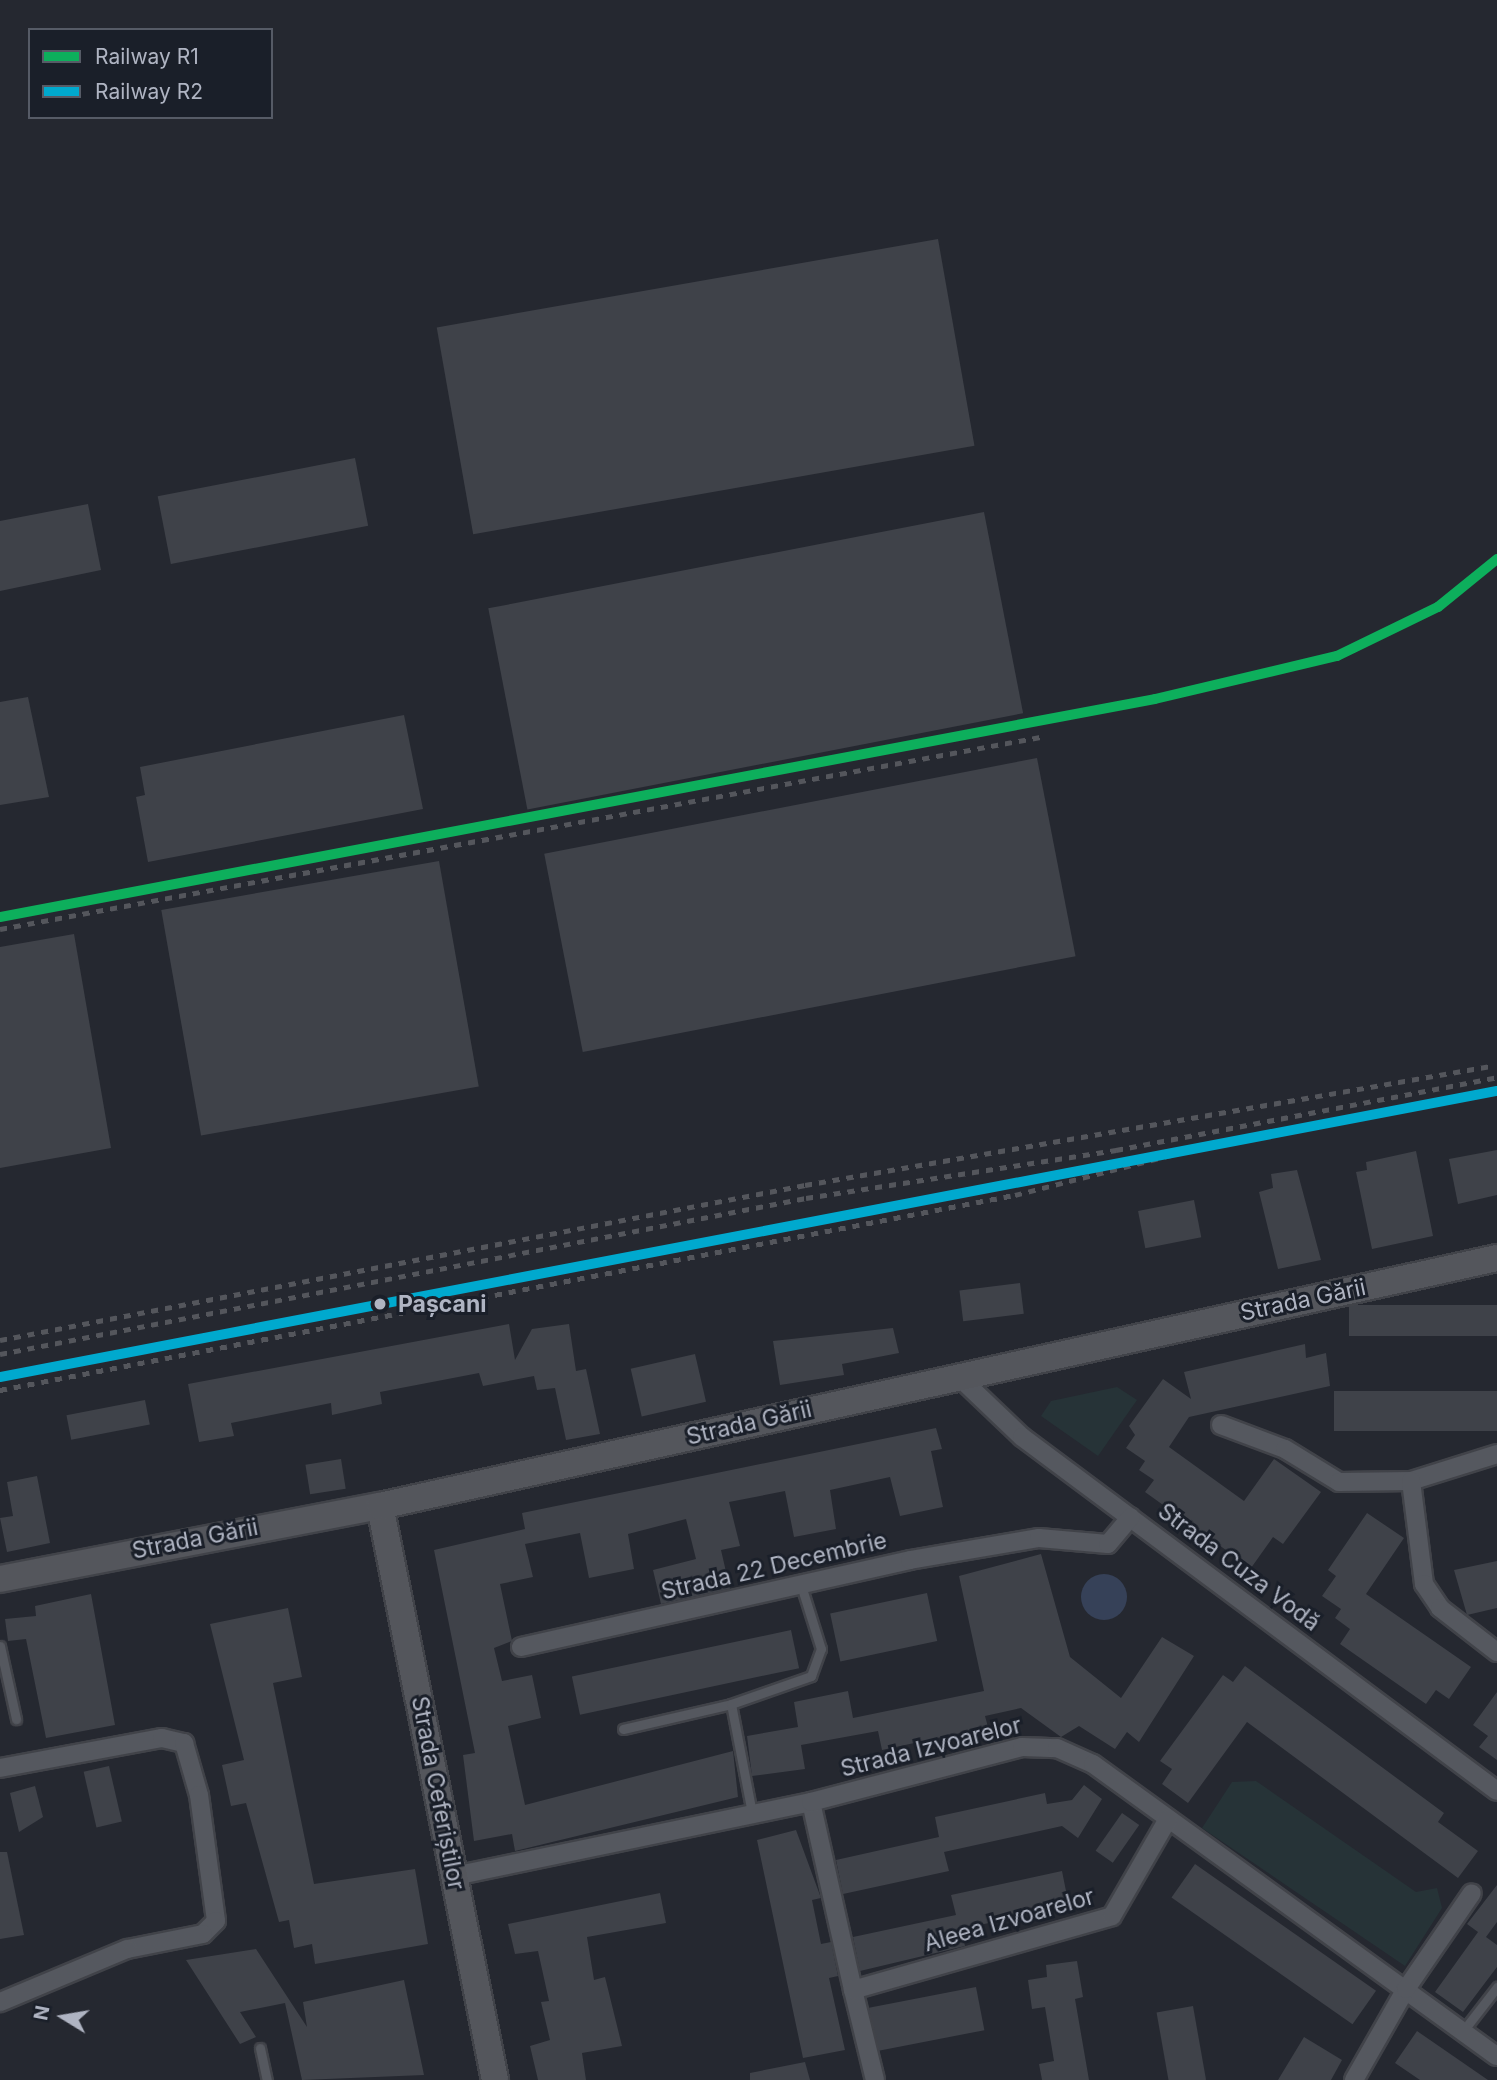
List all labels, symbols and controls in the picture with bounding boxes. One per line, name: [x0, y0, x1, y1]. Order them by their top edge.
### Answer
legend: [28, 28, 273, 119]
text: Railway R1: [95, 44, 199, 69]
text: Railway R2: [95, 79, 203, 104]
street label: Strada Gării: [1238, 1273, 1368, 1327]
place label: Pașcani: [398, 1290, 487, 1318]
marker: Pașcani: [369, 1293, 391, 1315]
street label: Strada Gării: [684, 1395, 814, 1451]
street label: Strada Cuza Vodă: [1153, 1497, 1325, 1637]
street label: Strada Gării: [130, 1513, 260, 1565]
street label: Strada 22 Decembrie: [659, 1527, 889, 1605]
street label: Strada Ceferiștilor: [406, 1694, 470, 1892]
street label: Strada Izvoarelor: [838, 1711, 1024, 1783]
street label: Aleea Izvoarelor: [921, 1882, 1097, 1958]
north arrow: [28, 1982, 98, 2052]
text: N: [29, 2004, 55, 2022]

